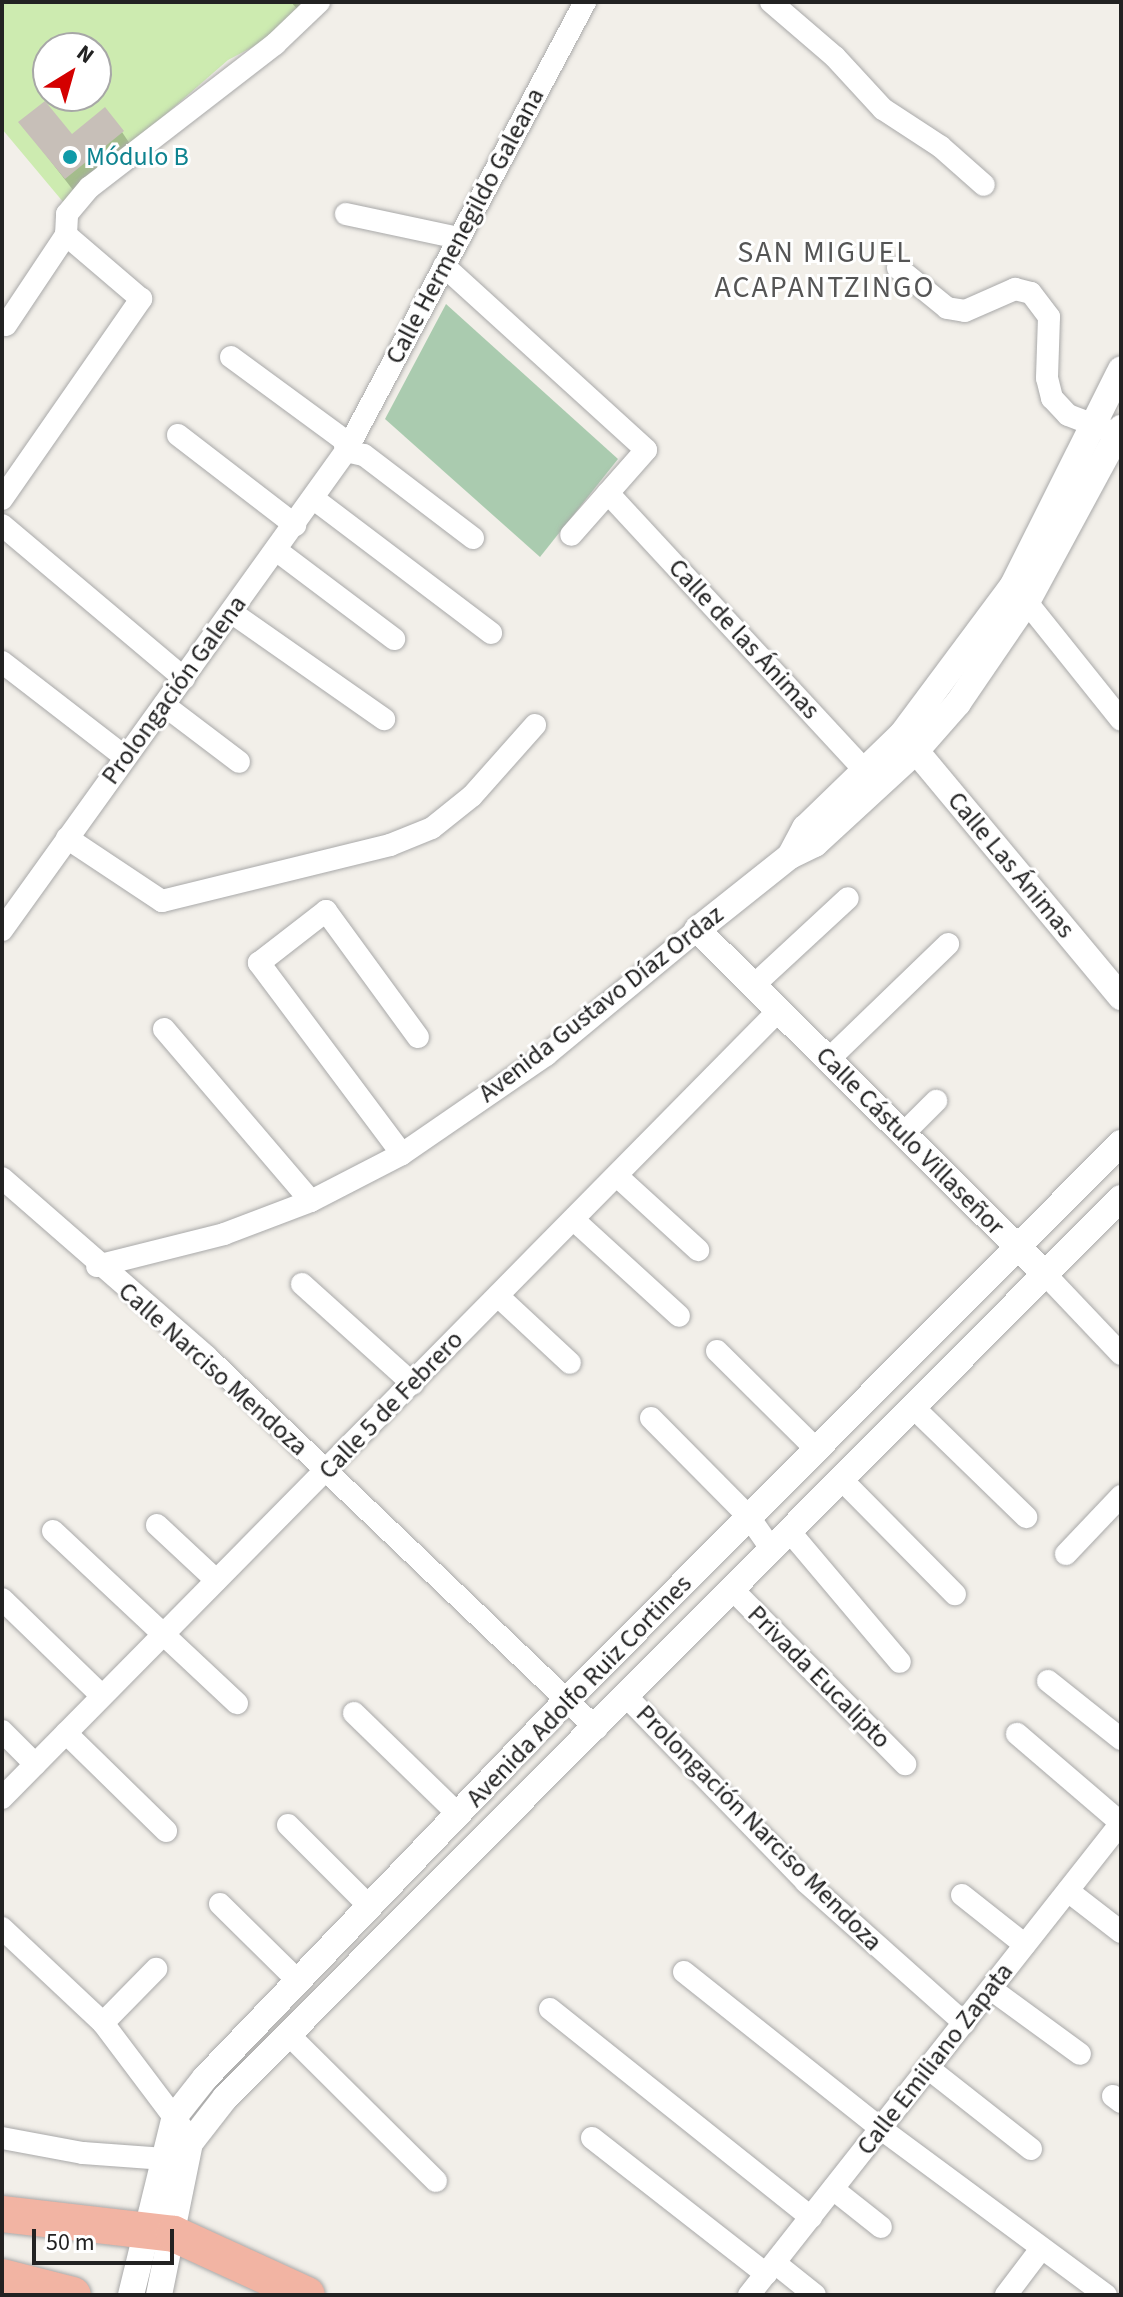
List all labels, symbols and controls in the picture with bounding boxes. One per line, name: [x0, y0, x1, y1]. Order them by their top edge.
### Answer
north arrow: [32, 32, 112, 112]
text: N: [70, 37, 101, 72]
street label: Calle Hermenegildo Galeana: [379, 83, 551, 369]
place label: Módulo B: [86, 141, 189, 173]
marker: Módulo B: [61, 148, 79, 166]
district label: SAN MIGUEL ACAPANTZINGO: [714, 235, 936, 306]
street label: Calle de las Ánimas: [662, 552, 826, 726]
street label: Prolongación Galena: [95, 589, 253, 791]
street label: Calle Las Ánimas: [941, 785, 1081, 945]
street label: Avenida Gustavo Díaz Ordaz: [472, 899, 730, 1109]
street label: Calle Cástulo Villaseñor: [809, 1040, 1011, 1242]
street label: Calle Narciso Mendoza: [112, 1276, 314, 1462]
street label: Calle 5 de Febrero: [312, 1324, 470, 1486]
street label: Avenida Adolfo Ruiz Cortines: [460, 1568, 698, 1814]
street label: Privada Eucalipto: [741, 1599, 897, 1755]
street label: Prolongación Narciso Mendoza: [629, 1698, 889, 1958]
street label: Calle Emiliano Zapata: [850, 1957, 1020, 2161]
scale bar: [36, 2213, 178, 2263]
text: 50 m: [46, 2225, 95, 2260]

